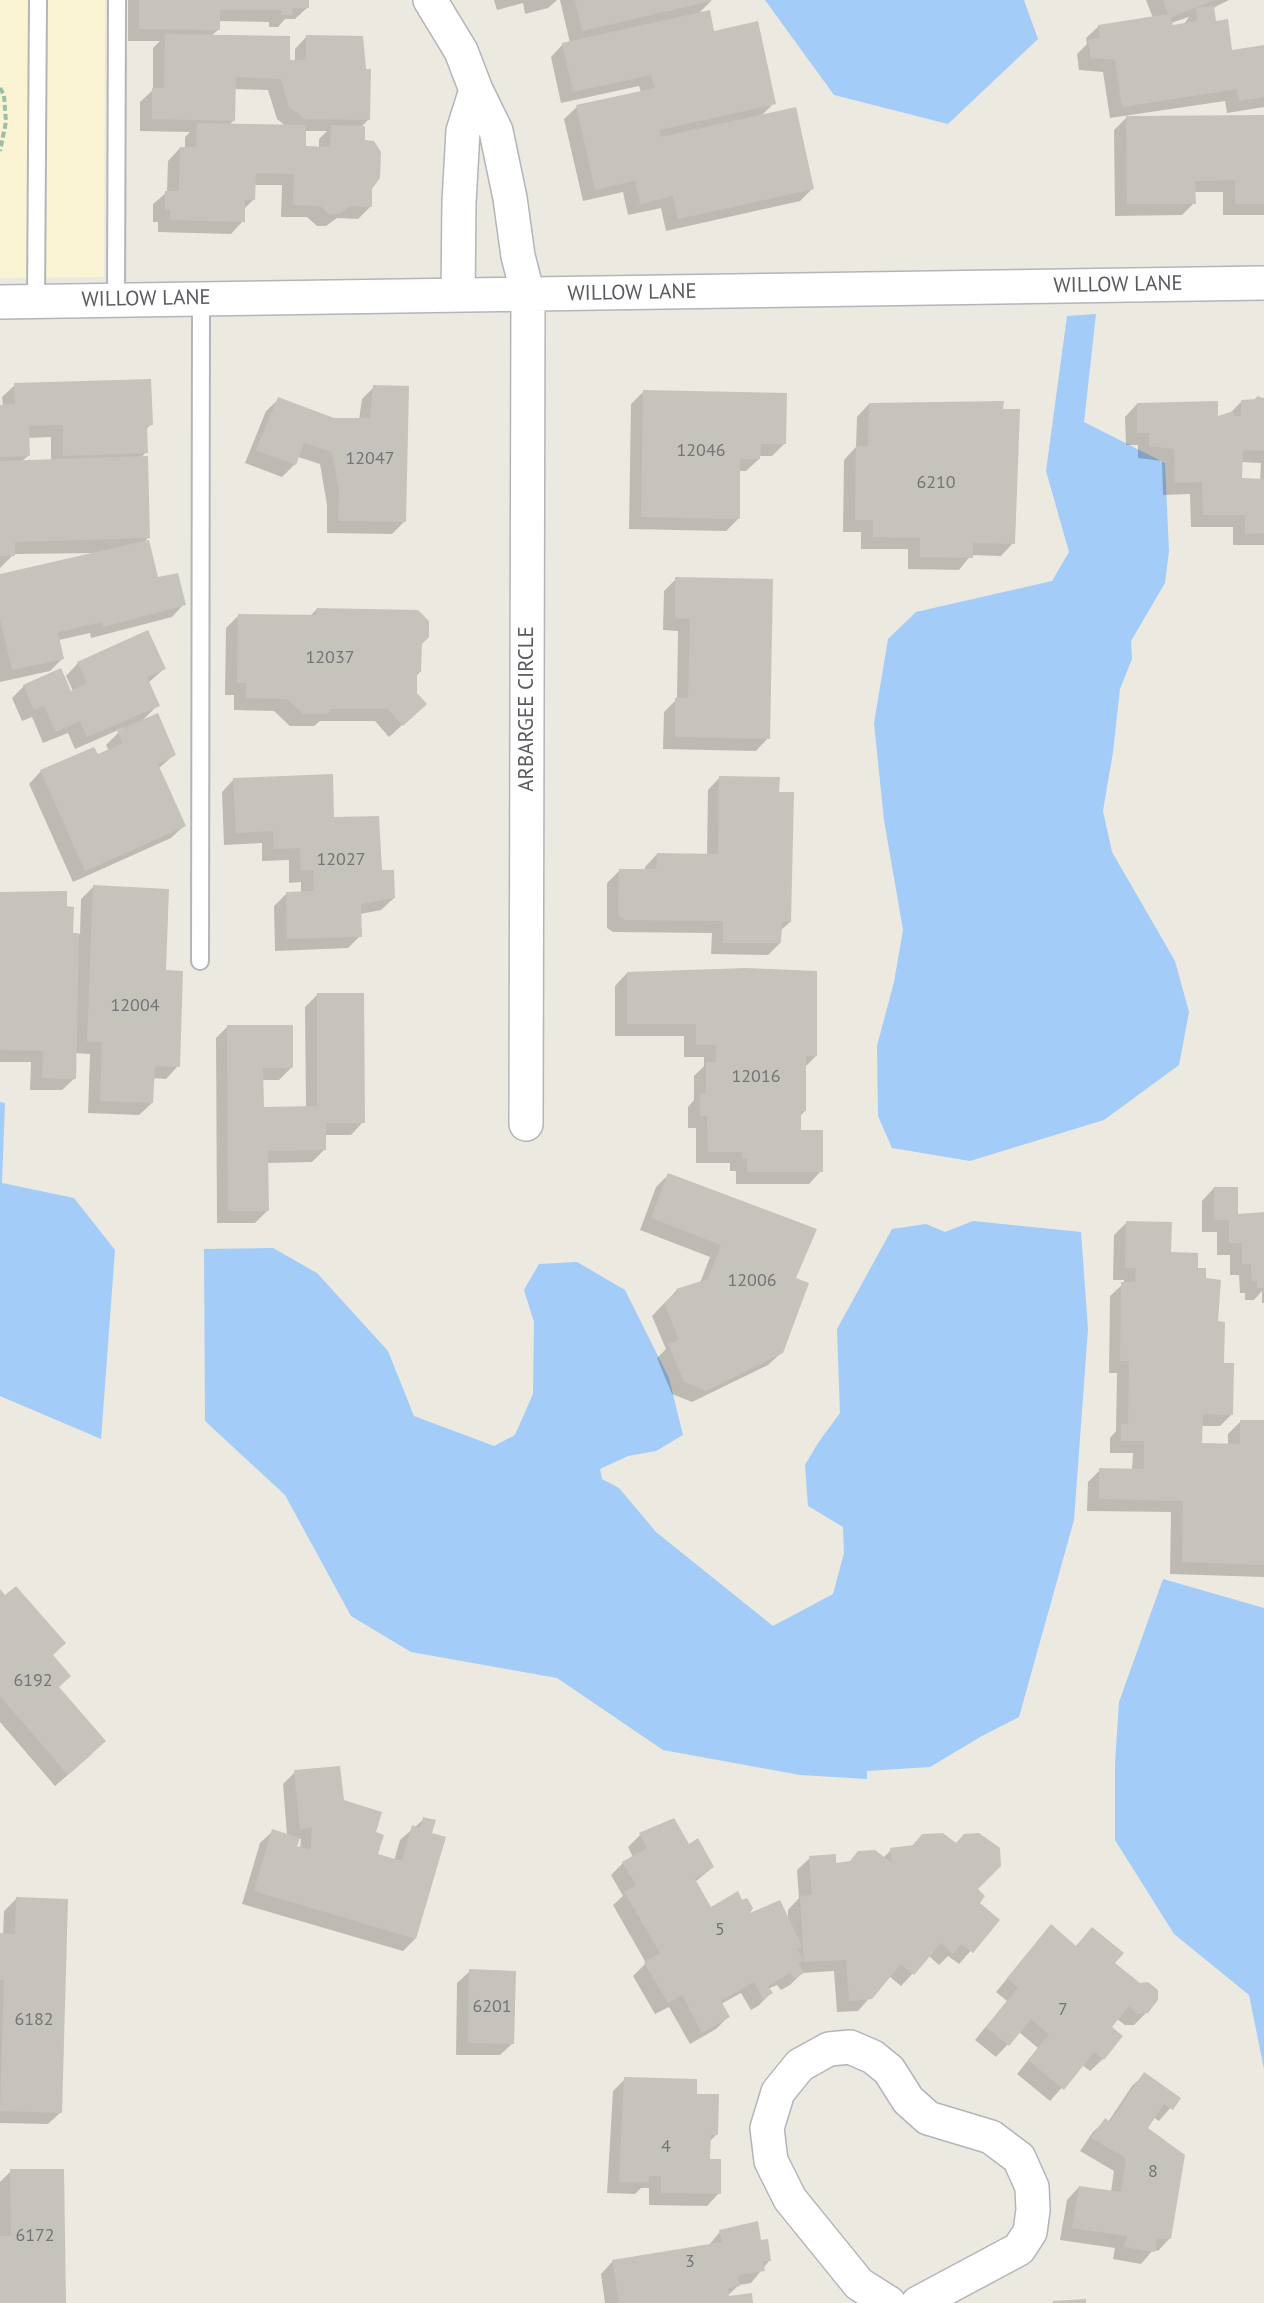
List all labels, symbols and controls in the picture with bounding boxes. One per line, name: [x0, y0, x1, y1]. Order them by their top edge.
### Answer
street label: WILLOW LANE: [1053, 271, 1183, 299]
street label: WILLOW LANE: [567, 279, 697, 307]
street label: WILLOW LANE: [81, 285, 211, 313]
house number: 12046: [676, 440, 726, 462]
house number: 12047: [345, 448, 395, 470]
house number: 6210: [916, 472, 956, 494]
street label: ARBARGEE CIRCLE: [514, 626, 540, 792]
house number: 12037: [305, 647, 355, 669]
house number: 12027: [316, 849, 366, 871]
house number: 12004: [110, 995, 160, 1017]
house number: 12016: [731, 1066, 781, 1088]
house number: 12006: [727, 1270, 777, 1292]
house number: 6192: [13, 1670, 53, 1692]
house number: 5: [715, 1919, 725, 1941]
house number: 6201: [472, 1996, 512, 2018]
house number: 7: [1058, 1999, 1068, 2021]
house number: 6182: [14, 2009, 54, 2031]
house number: 4: [661, 2136, 671, 2158]
house number: 8: [1148, 2161, 1158, 2183]
house number: 6172: [15, 2225, 55, 2247]
house number: 3: [685, 2251, 695, 2273]

